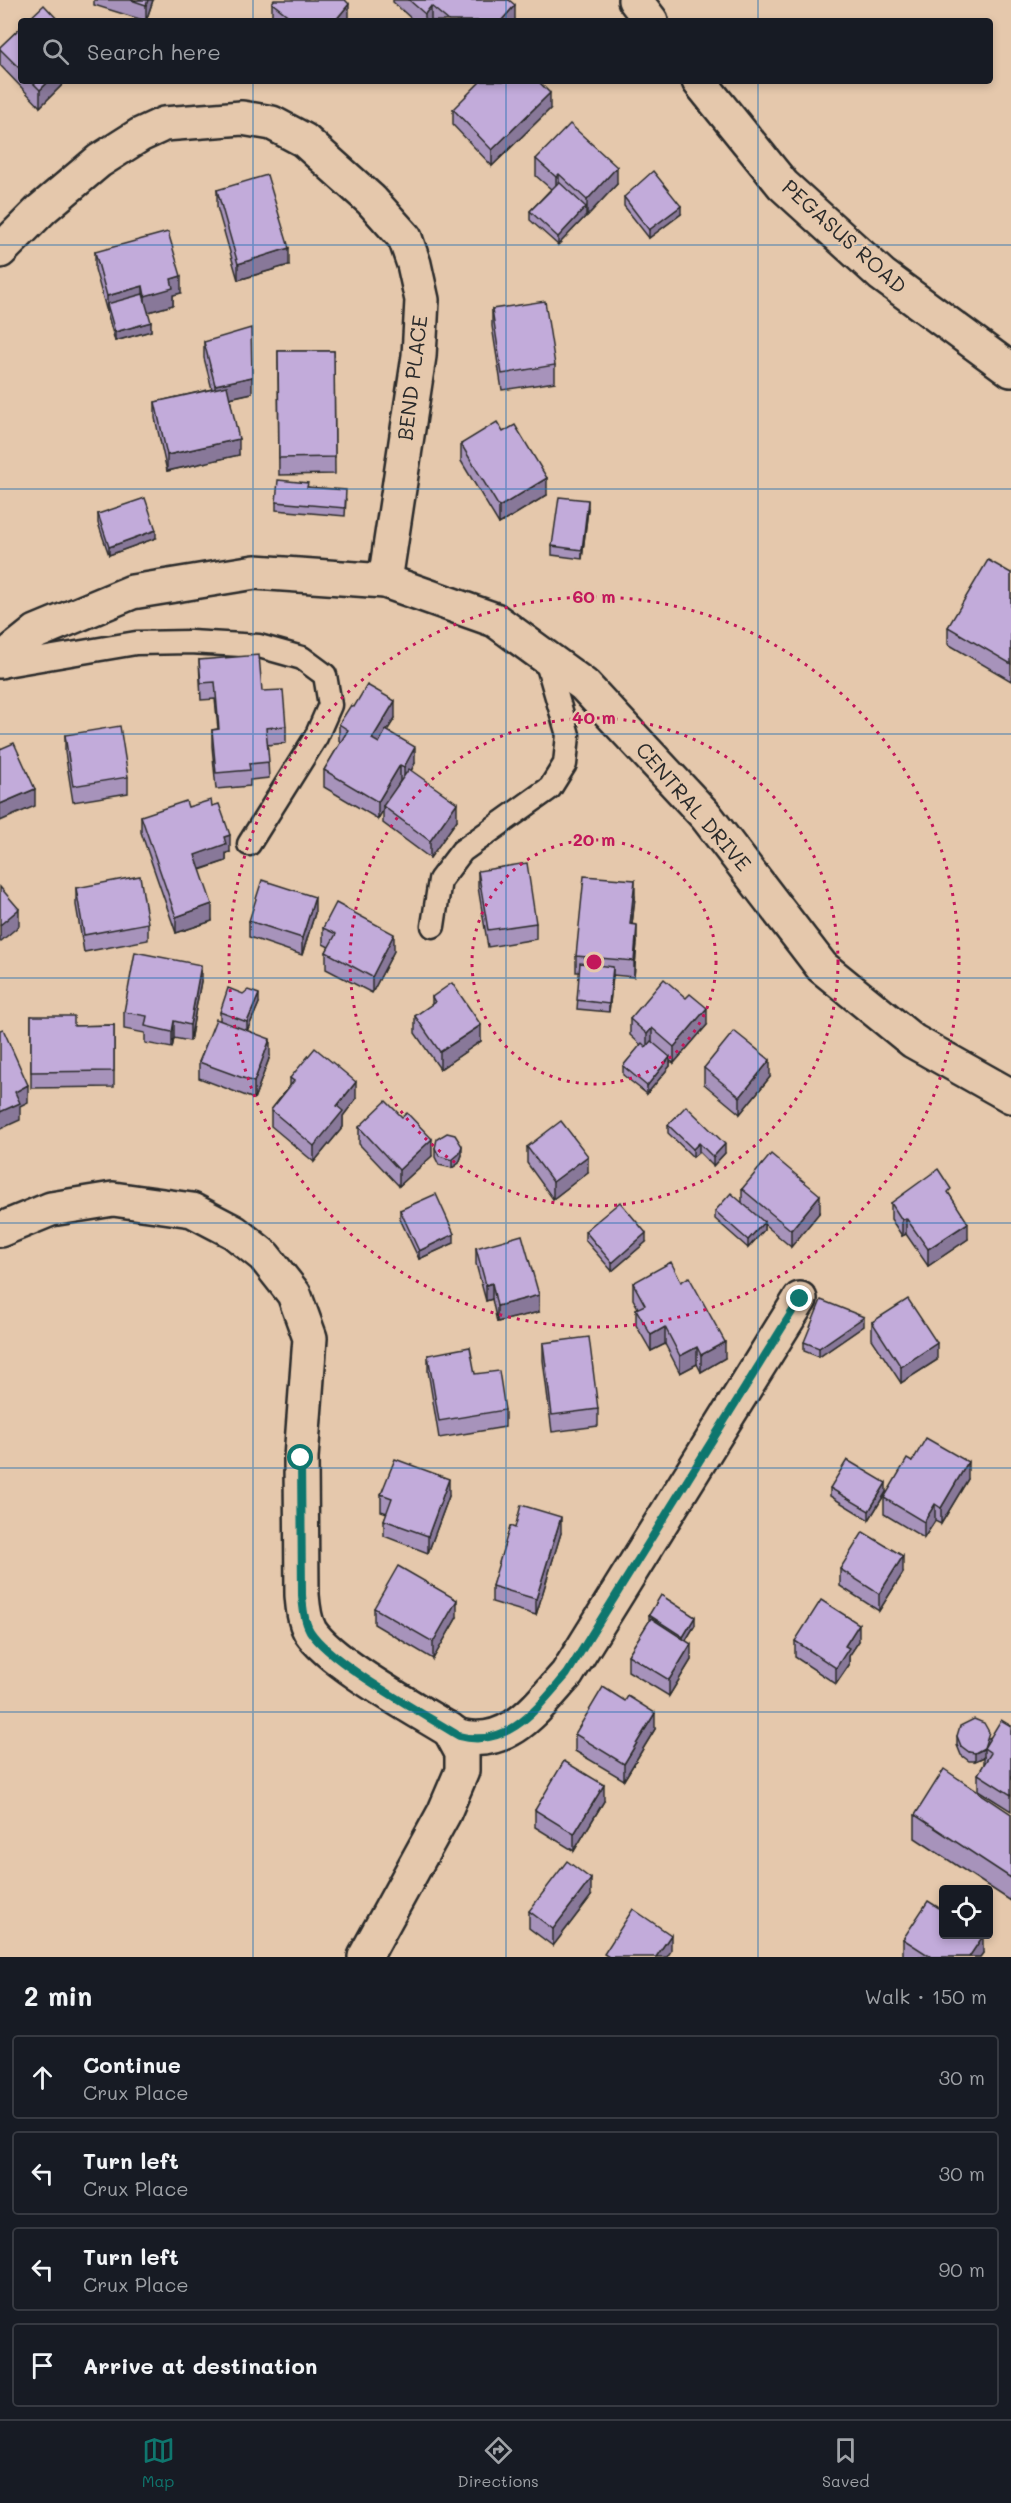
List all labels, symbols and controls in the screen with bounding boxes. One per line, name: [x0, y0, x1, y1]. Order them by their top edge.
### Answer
search box: [18, 18, 993, 84]
icon: search: [39, 35, 72, 68]
text: Search here: [87, 37, 221, 66]
street label: PEGASUS ROAD: [777, 173, 913, 299]
street label: BEND PLACE: [390, 314, 433, 442]
text: 60 m: [572, 584, 616, 608]
text: 40 m: [572, 705, 616, 729]
street label: CENTRAL DRIVE: [631, 736, 758, 876]
text: 20 m: [573, 827, 615, 851]
centre of rings: [584, 952, 604, 972]
route end: [786, 1285, 812, 1311]
route start: [287, 1444, 313, 1470]
map controls: [939, 1885, 993, 1939]
button: locate: [939, 1885, 993, 1939]
text: 2 min: [24, 1979, 92, 2013]
text: Walk · 150 m: [865, 1983, 987, 2009]
text: Continue: [83, 2050, 181, 2079]
icon: ahead: [26, 2061, 59, 2094]
text: 30 m: [939, 2064, 985, 2090]
text: Crux Place: [83, 2079, 189, 2105]
text: Turn left: [83, 2146, 179, 2175]
icon: left: [26, 2157, 59, 2190]
text: 30 m: [939, 2160, 985, 2186]
text: Crux Place: [83, 2175, 189, 2201]
text: Turn left: [83, 2242, 179, 2271]
icon: left: [26, 2253, 59, 2286]
text: 90 m: [939, 2256, 985, 2282]
text: Crux Place: [83, 2271, 189, 2297]
icon: arrive: [26, 2349, 59, 2382]
text: Arrive at destination: [83, 2351, 318, 2380]
tab: Map: [142, 2434, 175, 2491]
tab: Directions: [458, 2434, 539, 2491]
tab: Saved: [822, 2434, 869, 2491]

